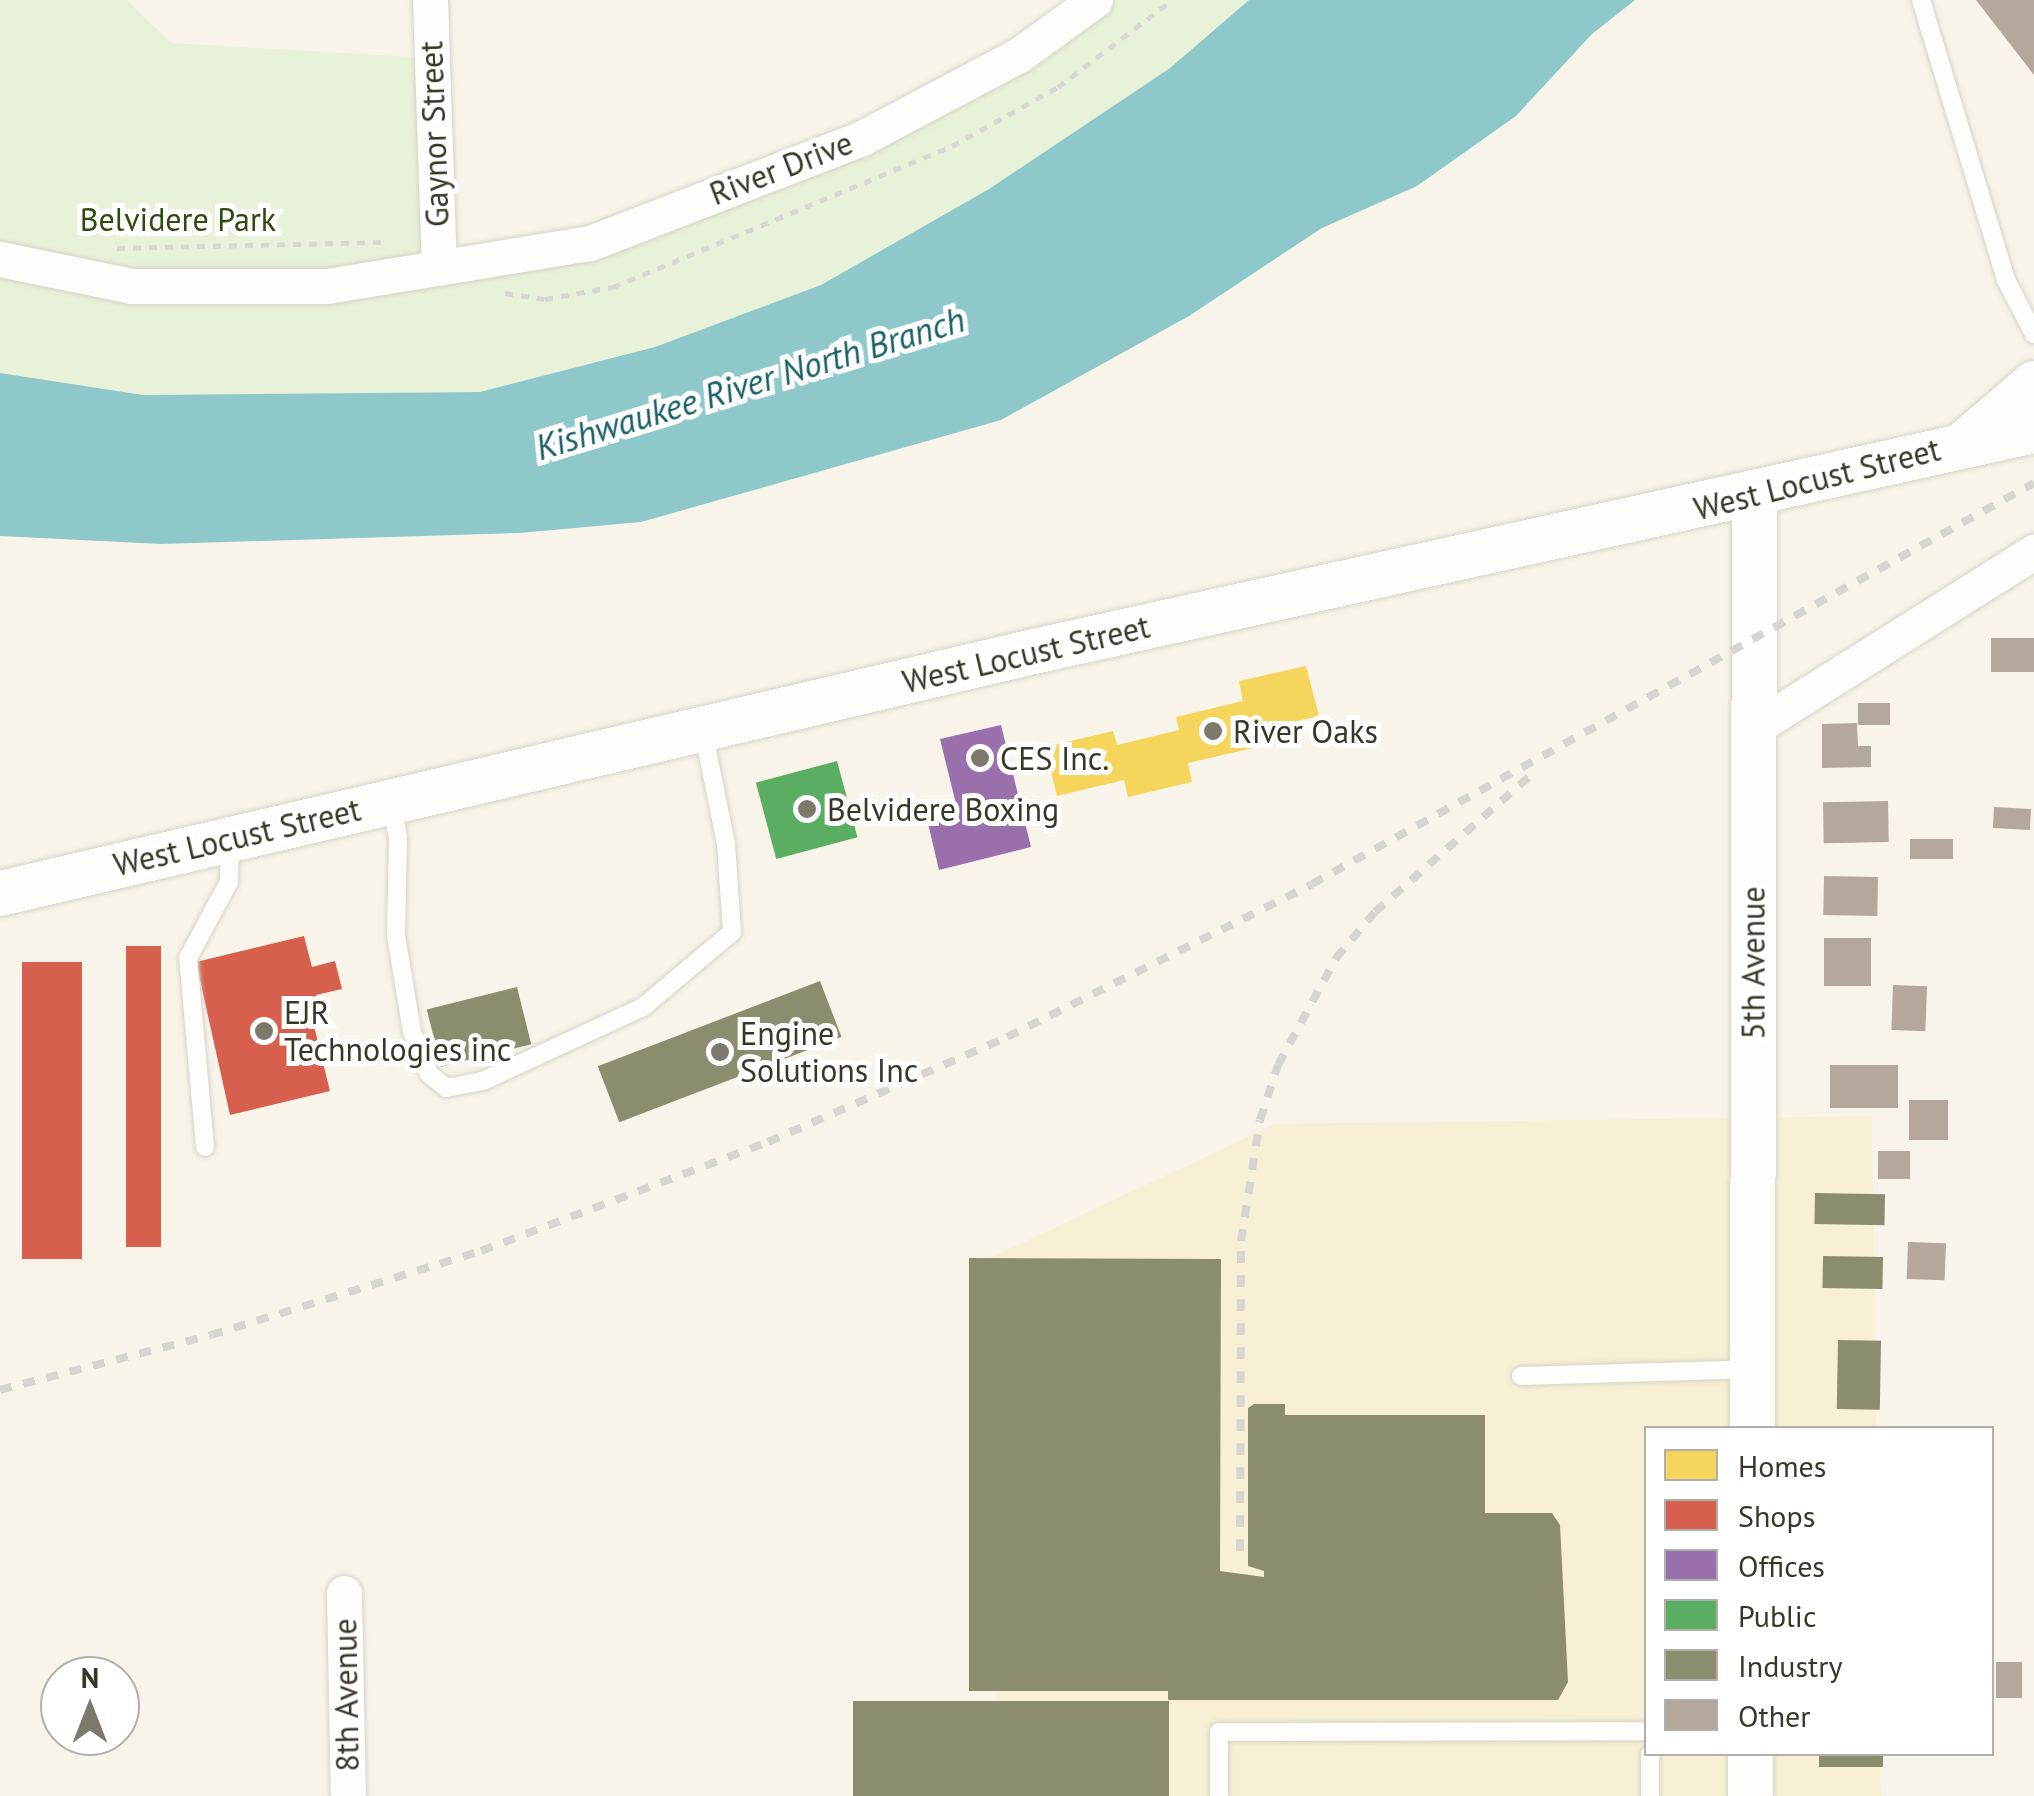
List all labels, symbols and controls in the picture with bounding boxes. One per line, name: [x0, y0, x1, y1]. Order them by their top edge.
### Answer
street label: Gaynor Street: [412, 40, 456, 228]
street label: River Drive: [704, 123, 858, 213]
park label: Belvidere Park: [80, 200, 276, 238]
water label: Kishwaukee River North Branch: [530, 298, 970, 468]
street label: West Locust Street: [1690, 430, 1944, 528]
street label: West Locust Street: [899, 607, 1153, 701]
place label: River Oaks: [1233, 712, 1378, 750]
marker: River Oaks: [1202, 720, 1224, 742]
place label: CES Inc.: [1000, 739, 1109, 777]
marker: CES Inc.: [969, 747, 991, 769]
street label: West Locust Street: [110, 790, 364, 884]
place label: Belvidere Boxing: [827, 790, 1059, 828]
marker: Belvidere Boxing: [796, 798, 818, 820]
street label: 5th Avenue: [1734, 886, 1772, 1040]
place label: EJR Technologies inc: [284, 994, 511, 1069]
place label: Engine Solutions Inc: [740, 1015, 918, 1090]
marker: EJR Technologies inc: [253, 1020, 275, 1042]
marker: Engine Solutions Inc: [709, 1041, 731, 1063]
legend: [1644, 1426, 1994, 1756]
text: Homes: [1738, 1446, 1826, 1485]
text: Shops: [1738, 1496, 1815, 1535]
text: Offices: [1738, 1546, 1825, 1585]
text: Public: [1738, 1596, 1816, 1635]
street label: 8th Avenue: [325, 1618, 367, 1772]
text: Industry: [1738, 1646, 1842, 1685]
north arrow: [40, 1656, 140, 1756]
text: N: [81, 1659, 99, 1696]
text: Other: [1738, 1696, 1811, 1735]

